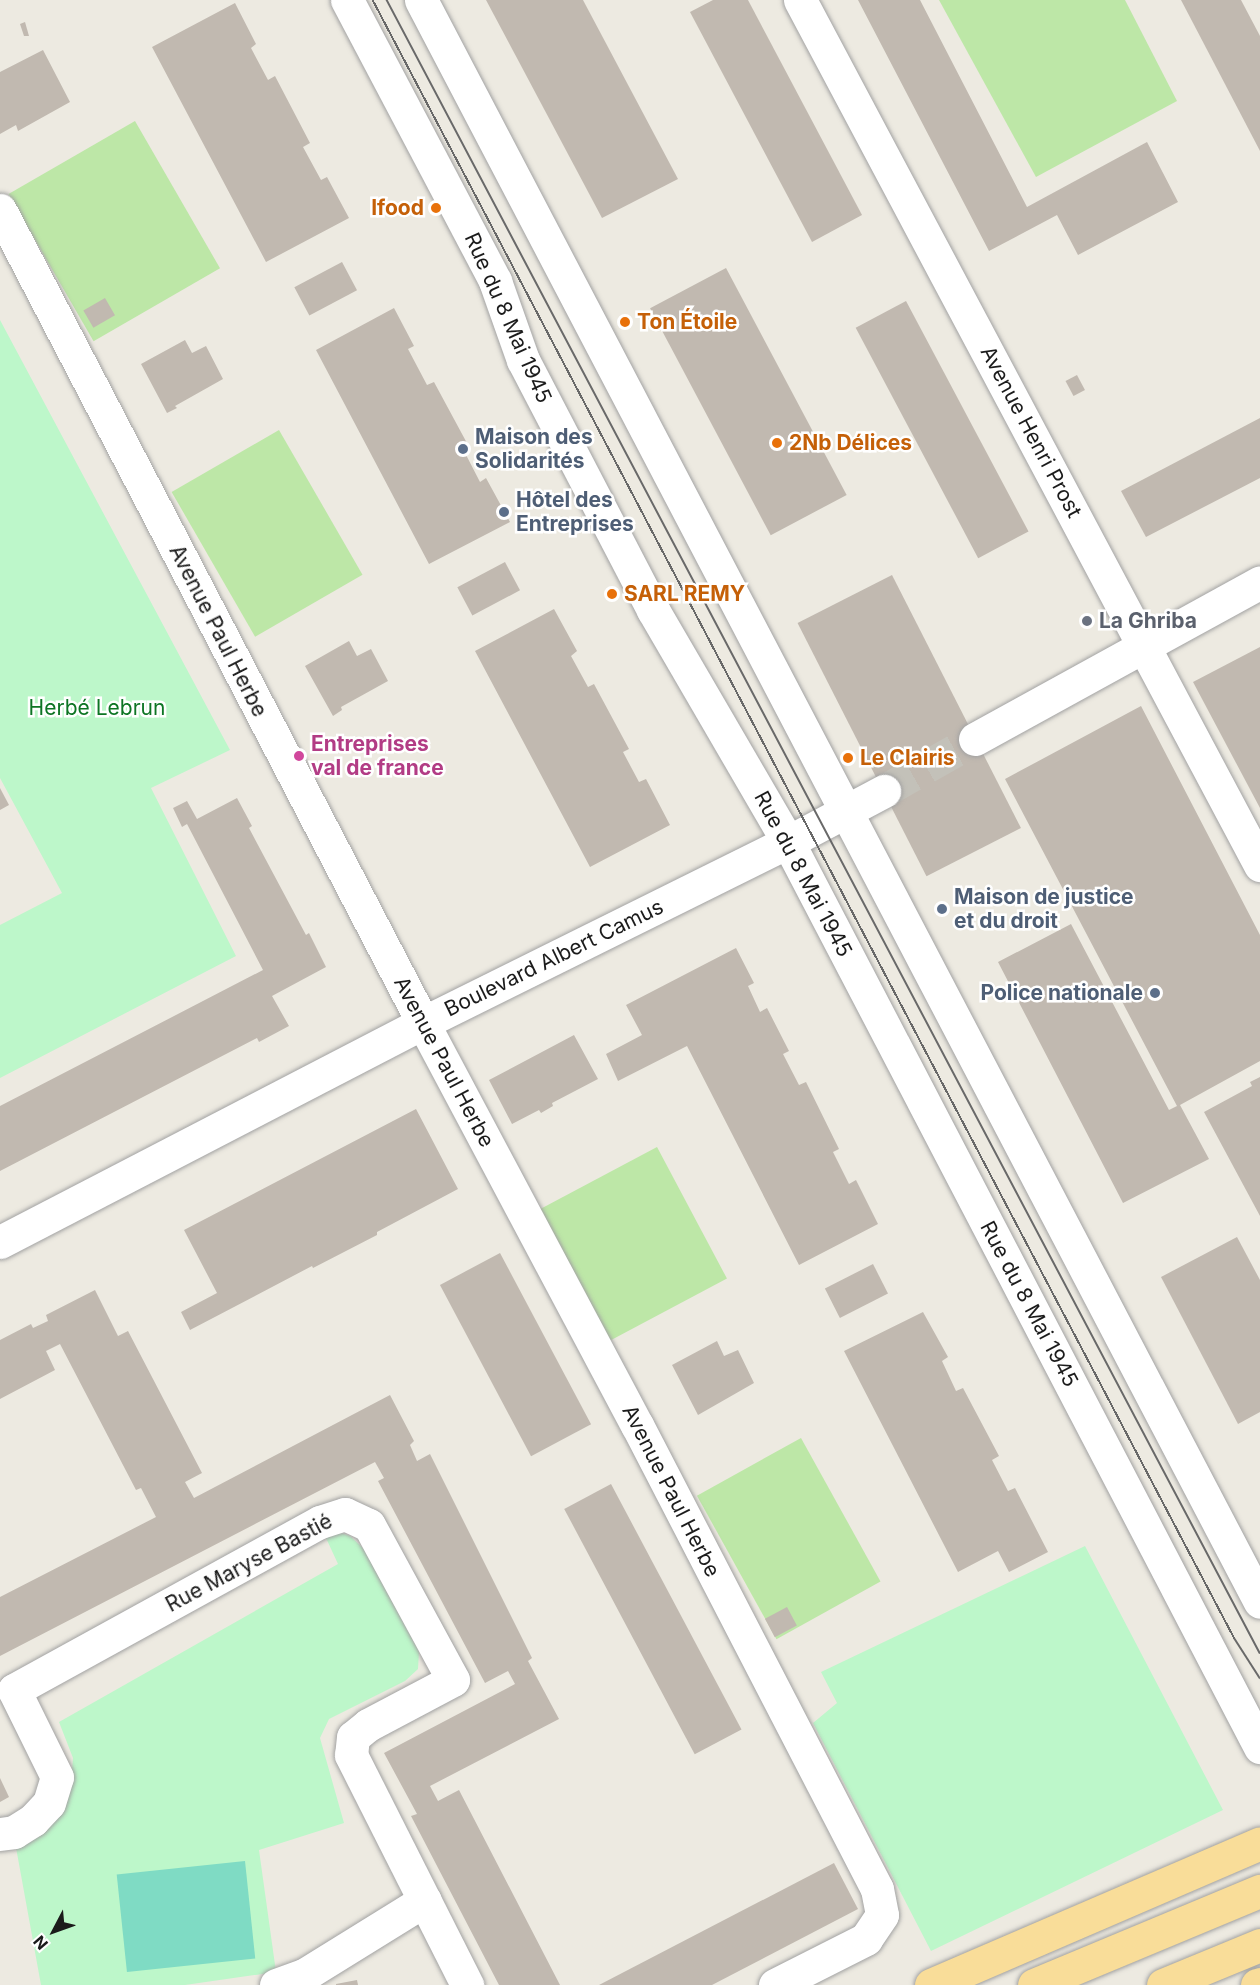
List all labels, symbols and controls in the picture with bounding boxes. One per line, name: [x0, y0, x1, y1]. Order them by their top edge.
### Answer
place label: Ifood: [371, 195, 424, 221]
marker: Ifood: [429, 201, 443, 215]
street label: Rue du 8 Mai 1945: [459, 229, 557, 407]
place label: Ton Étoile: [637, 309, 737, 335]
marker: Ton Étoile: [618, 315, 632, 329]
street label: Avenue Henri Prost: [975, 342, 1087, 522]
place label: Maison des Solidarités: [475, 424, 593, 474]
place label: 2Nb Délices: [789, 430, 912, 456]
marker: 2Nb Délices: [770, 436, 784, 450]
marker: Maison des Solidarités: [456, 442, 470, 456]
place label: Hôtel des Entreprises: [516, 487, 634, 537]
marker: Hôtel des Entreprises: [497, 505, 511, 519]
street label: Avenue Paul Herbe: [164, 541, 272, 721]
place label: SARL REMY: [624, 581, 745, 607]
marker: SARL REMY: [605, 587, 619, 601]
place label: La Ghriba: [1099, 608, 1197, 634]
marker: La Ghriba: [1080, 614, 1094, 628]
park label: Herbé Lebrun: [29, 695, 165, 721]
place label: Entreprises val de france: [311, 731, 444, 781]
place label: Le Clairis: [860, 745, 955, 771]
marker: Entreprises val de france: [292, 749, 306, 763]
marker: Le Clairis: [841, 751, 855, 765]
street label: Rue du 8 Mai 1945: [749, 787, 857, 961]
place label: Maison de justice et du droit: [954, 884, 1134, 934]
street label: Boulevard Albert Camus: [441, 894, 667, 1022]
marker: Maison de justice et du droit: [935, 902, 949, 916]
street label: Avenue Paul Herbe: [388, 972, 500, 1152]
place label: Police nationale: [980, 980, 1143, 1006]
marker: Police nationale: [1148, 986, 1162, 1000]
street label: Rue du 8 Mai 1945: [975, 1217, 1083, 1391]
street label: Avenue Paul Herbe: [617, 1401, 725, 1581]
street label: Rue Maryse Bastié: [161, 1508, 337, 1618]
north arrow: [24, 1901, 84, 1961]
text: N: [29, 1932, 52, 1954]

